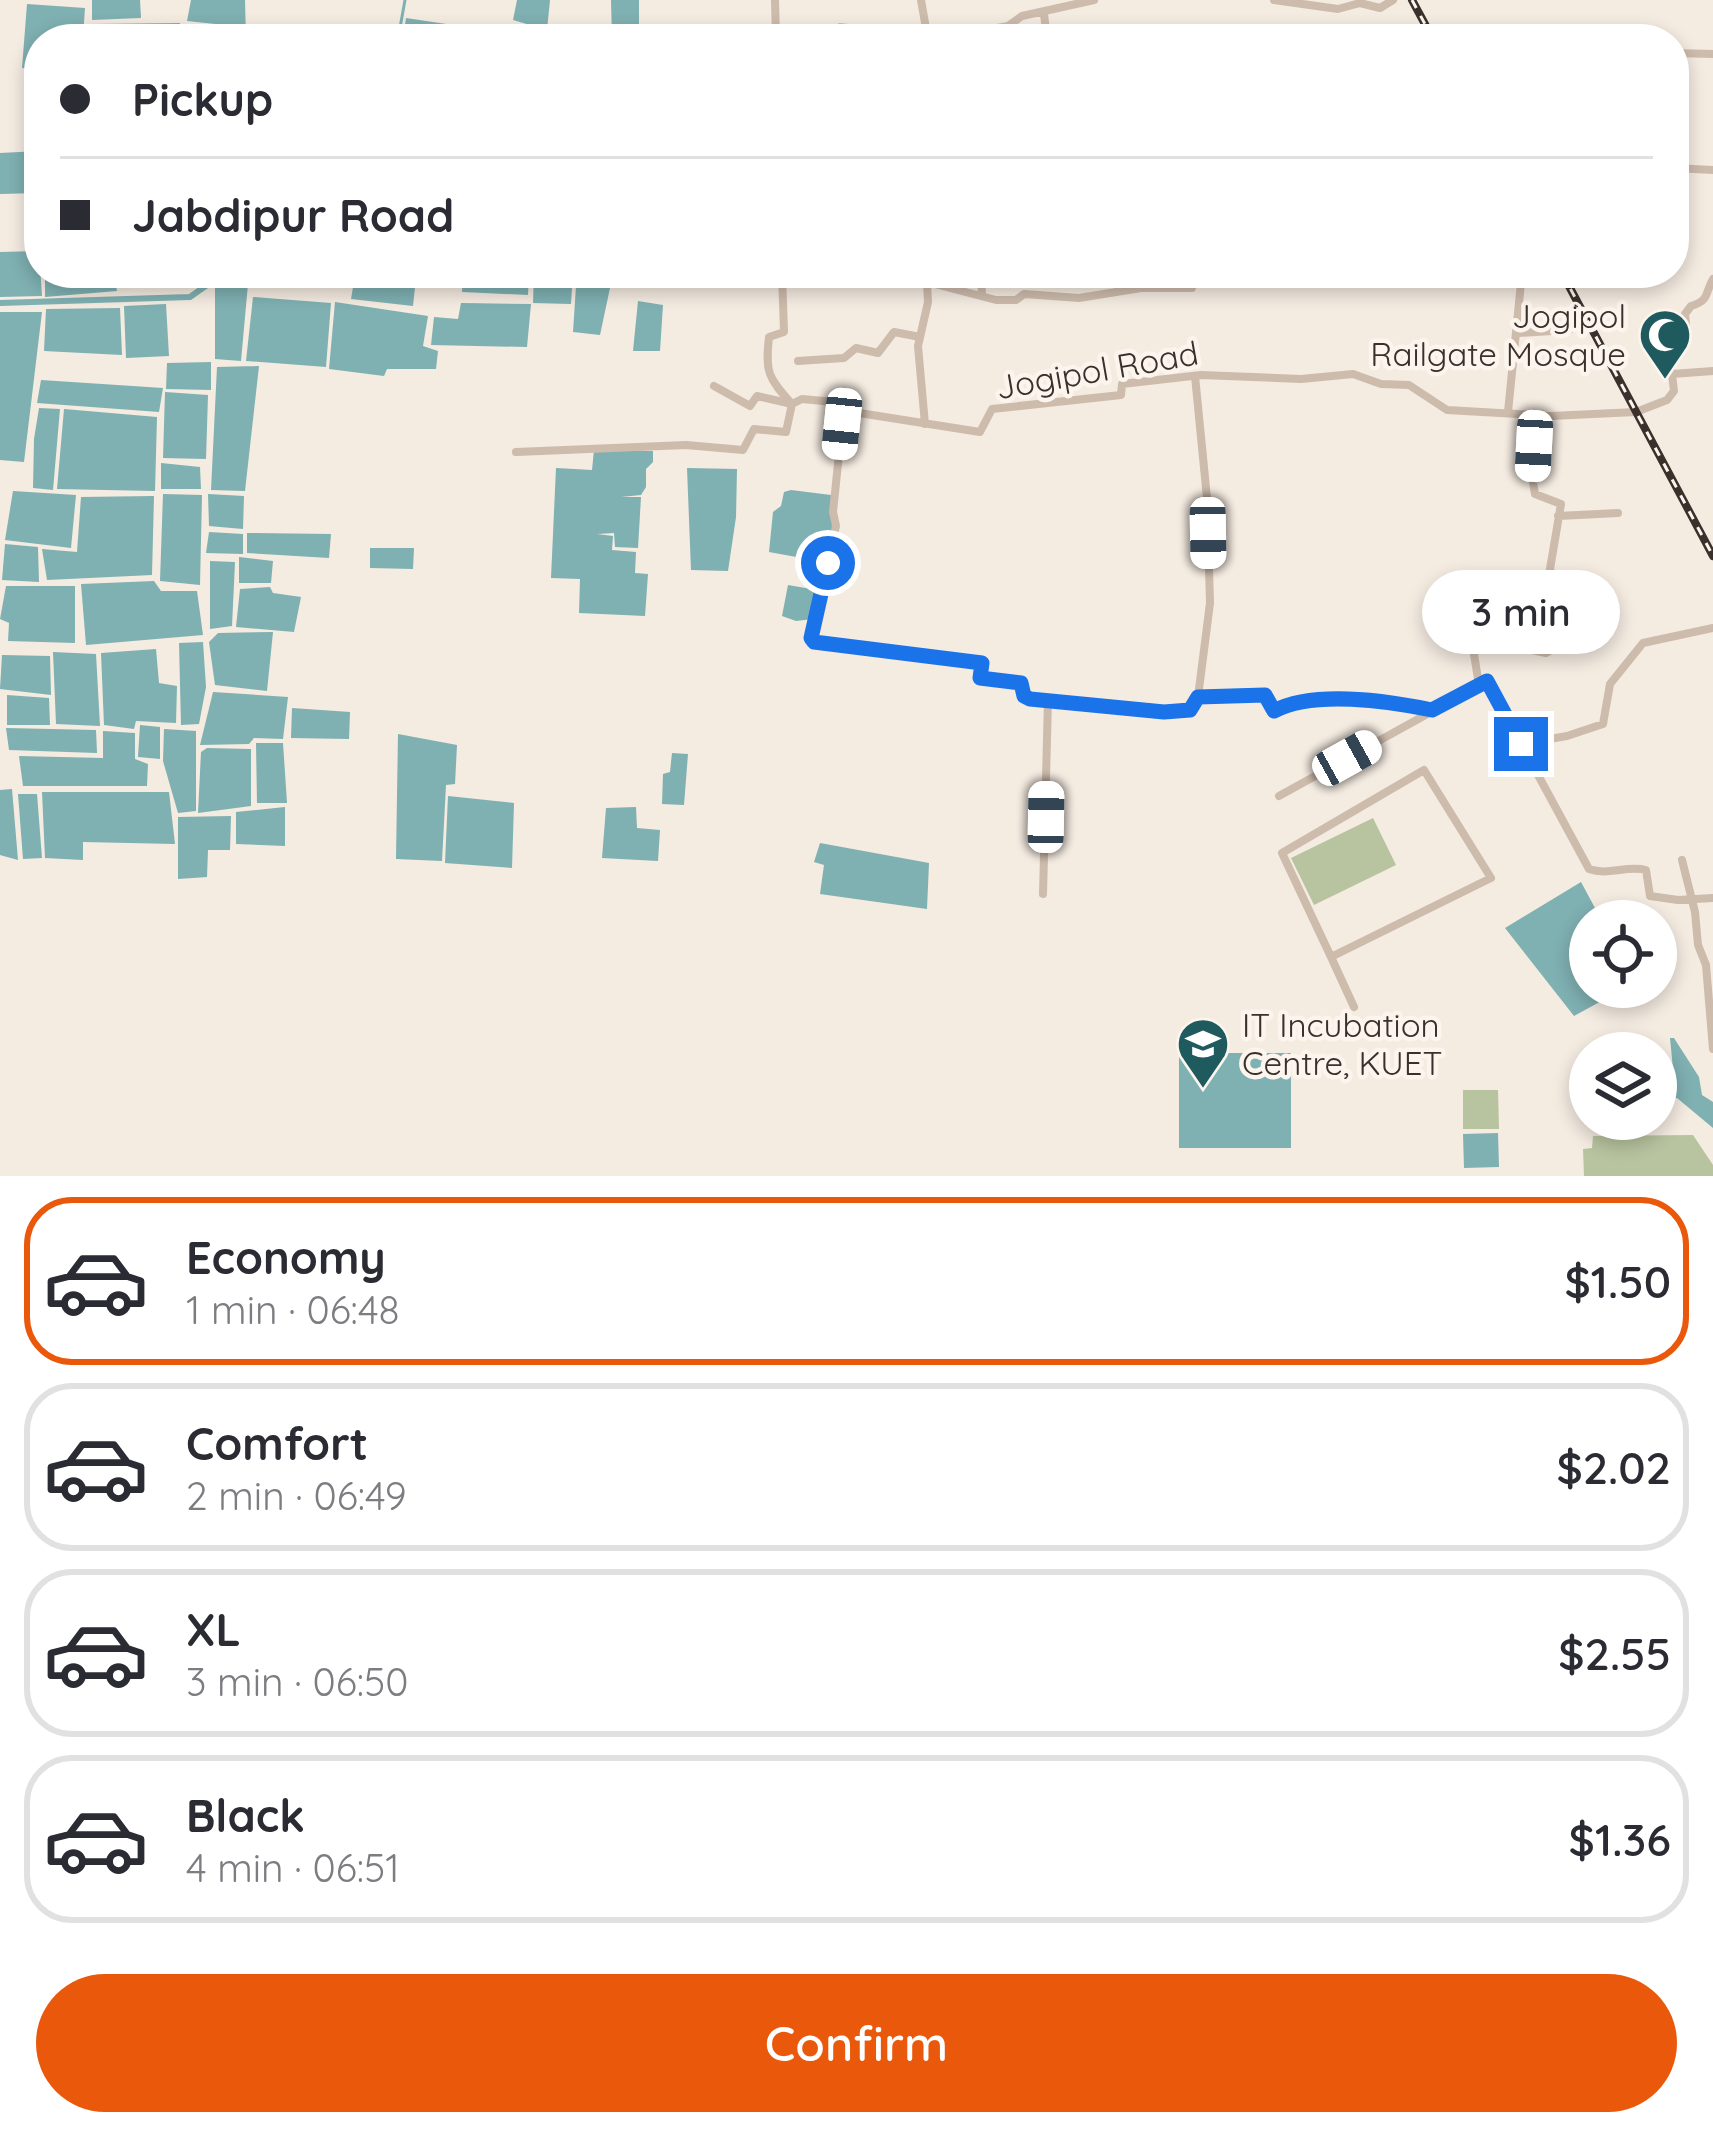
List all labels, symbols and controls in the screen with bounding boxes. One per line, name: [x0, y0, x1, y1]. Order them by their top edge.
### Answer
text: Pickup: [132, 71, 273, 127]
text: Jabdipur Road: [132, 187, 454, 243]
place label: Jogipol Railgate Mosque: [1370, 295, 1626, 374]
mosque icon: Jogipol Railgate Mosque: [1637, 307, 1693, 381]
street label: Jogipol Road: [992, 332, 1201, 407]
car: [820, 386, 864, 462]
car: [1514, 409, 1554, 483]
car: [1189, 497, 1227, 569]
route start: [801, 536, 855, 590]
callout: 3 min: [1422, 570, 1620, 654]
text: 3 min: [1471, 587, 1571, 636]
route end: [1494, 717, 1548, 771]
car: [1307, 725, 1387, 791]
car: [1027, 781, 1065, 853]
map controls: [1569, 900, 1677, 1140]
button: locate: [1569, 900, 1677, 1008]
place label: IT Incubation Centre, KUET: [1242, 1004, 1442, 1083]
school or university icon: IT Incubation Centre, KUET: [1175, 1016, 1231, 1090]
button: layers: [1569, 1032, 1677, 1140]
icon: car: [42, 1227, 150, 1335]
text: Economy: [186, 1229, 386, 1285]
text: $1.50: [1564, 1253, 1671, 1309]
text: 1 min · 06:48: [186, 1285, 400, 1334]
icon: car: [42, 1413, 150, 1521]
text: Comfort: [186, 1415, 368, 1471]
text: $2.02: [1556, 1439, 1671, 1495]
text: 2 min · 06:49: [186, 1471, 407, 1520]
icon: car: [42, 1599, 150, 1707]
text: XL: [186, 1601, 241, 1657]
text: $2.55: [1558, 1625, 1671, 1681]
text: 3 min · 06:50: [186, 1657, 408, 1706]
icon: car: [42, 1785, 150, 1893]
text: Black: [186, 1787, 305, 1843]
text: $1.36: [1569, 1811, 1671, 1867]
text: 4 min · 06:51: [186, 1843, 400, 1892]
button: Confirm: [36, 1974, 1677, 2112]

